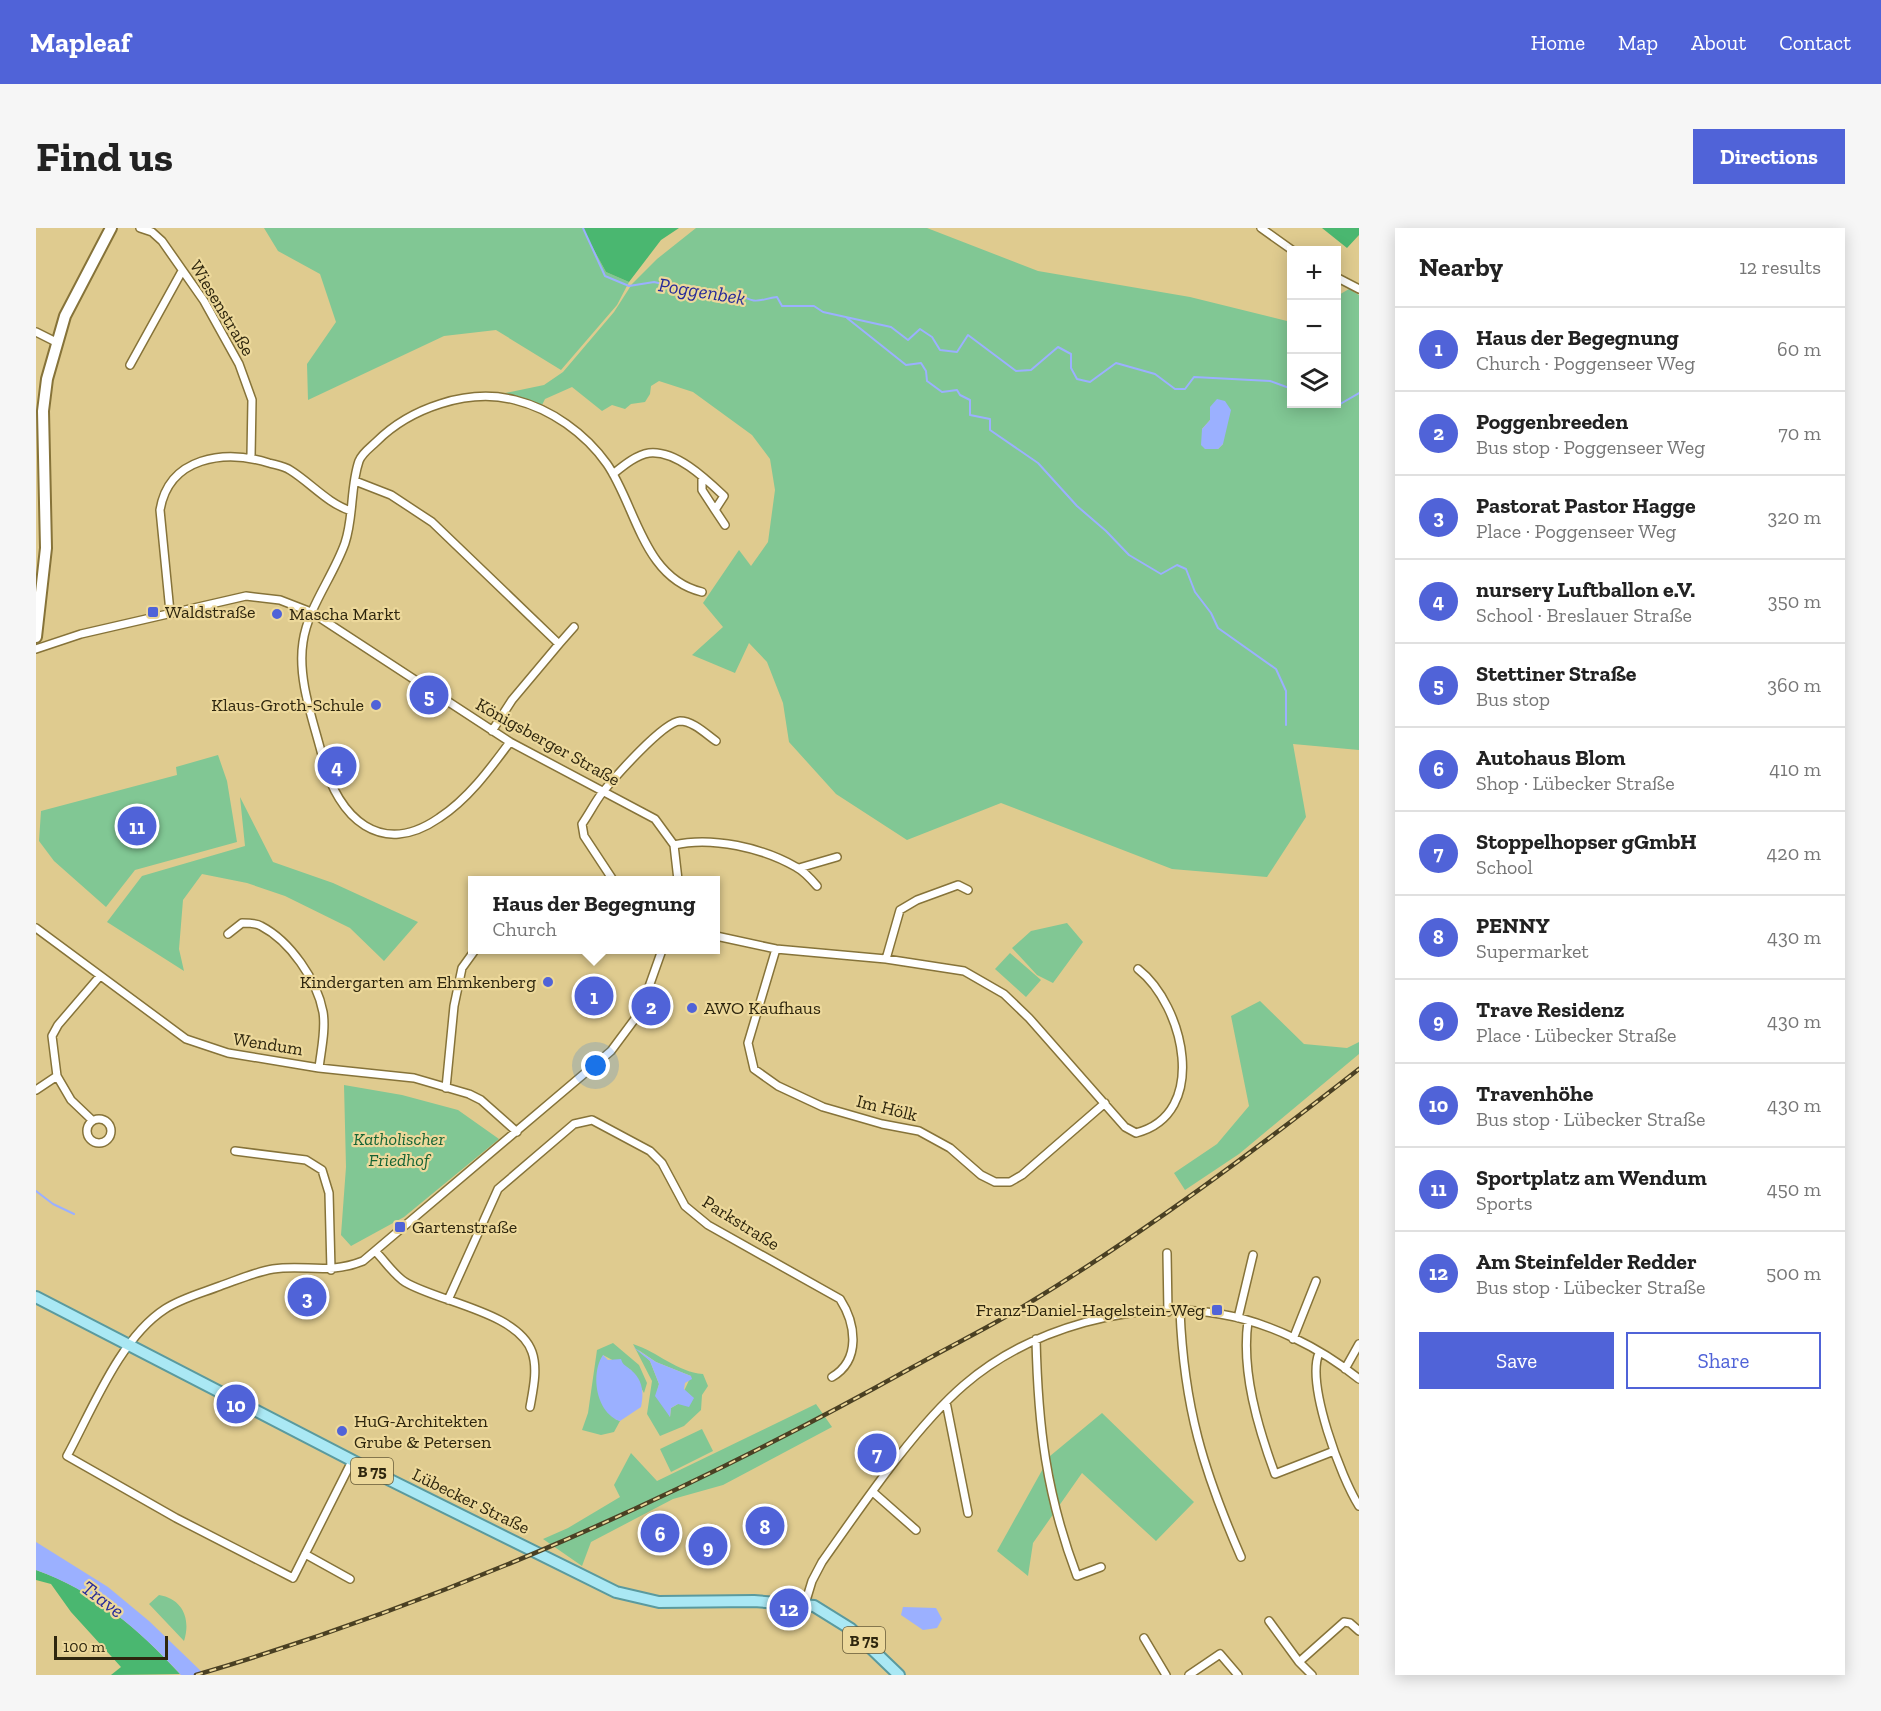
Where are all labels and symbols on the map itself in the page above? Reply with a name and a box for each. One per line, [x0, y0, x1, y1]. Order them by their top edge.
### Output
street label: Wiesenstraße [185, 256, 259, 360]
water label: Poggenbek [657, 272, 747, 310]
place label: Waldstraße [165, 601, 255, 623]
place label: Mascha Markt [289, 603, 401, 625]
marker: Waldstraße [146, 605, 160, 619]
marker: Mascha Markt [270, 607, 284, 621]
pin: 5 [410, 672, 448, 718]
street label: Königsberger Straße [472, 693, 624, 791]
place label: Klaus-Groth-Schule [211, 694, 364, 716]
marker: Klaus-Groth-Schule [369, 698, 383, 712]
pin: 4 [318, 744, 356, 788]
pin: 11 [118, 804, 156, 848]
place label: Kindergarten am Ehmkenberg [300, 971, 536, 993]
pin: 1 [574, 974, 614, 1018]
marker: Kindergarten am Ehmkenberg [541, 975, 555, 989]
pin: 2 [632, 984, 670, 1028]
place label: AWO Kaufhaus [704, 997, 821, 1019]
marker: AWO Kaufhaus [685, 1001, 699, 1015]
street label: Wendum [232, 1028, 305, 1060]
your location [581, 1051, 610, 1080]
street label: Im Hölk [854, 1090, 920, 1126]
park label: Katholischer Friedhof [353, 1128, 445, 1171]
street label: Parkstraße [698, 1191, 784, 1255]
place label: Gartenstraße [412, 1216, 517, 1238]
marker: Gartenstraße [393, 1220, 407, 1234]
pin: 3 [288, 1274, 326, 1320]
place label: Franz-Daniel-Hagelstein-Weg [976, 1299, 1205, 1321]
marker: Franz-Daniel-Hagelstein-Weg [1210, 1303, 1224, 1317]
pin: 10 [216, 1382, 256, 1426]
place label: HuG-Architekten Grube & Petersen [354, 1410, 492, 1453]
marker: HuG-Architekten Grube & Petersen [335, 1424, 349, 1438]
pin: 7 [858, 1430, 896, 1476]
road number: B 75 [351, 1458, 393, 1484]
street label: Lübecker Straße [409, 1463, 533, 1539]
pin: 8 [746, 1504, 784, 1548]
pin: 6 [640, 1510, 680, 1556]
pin: 9 [688, 1524, 728, 1568]
water label: Trave [77, 1575, 129, 1623]
pin: 12 [770, 1586, 808, 1630]
road number: B 75 [843, 1627, 885, 1653]
scale bar [54, 1633, 168, 1660]

